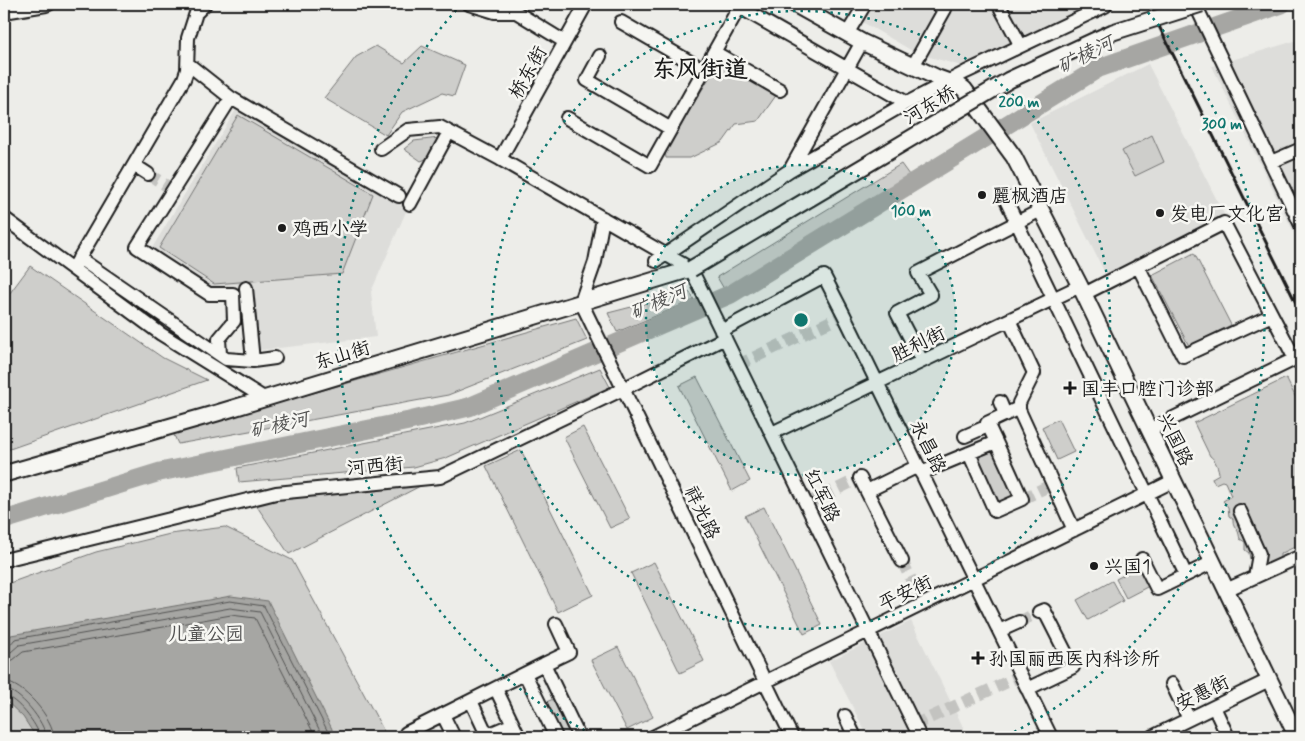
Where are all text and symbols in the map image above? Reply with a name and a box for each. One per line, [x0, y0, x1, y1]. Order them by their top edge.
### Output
water label: 矿棱河 [1053, 29, 1121, 81]
street label: 桥东街 [504, 42, 553, 104]
district label: 东风街道 [652, 55, 748, 86]
street label: 河东桥 [899, 80, 961, 131]
text: 200 m [999, 93, 1040, 113]
text: 300 m [1202, 115, 1242, 135]
place label: 麗枫酒店 [992, 184, 1068, 209]
marker: 麗枫酒店 [976, 189, 988, 201]
text: 100 m [891, 202, 931, 222]
place label: 发电厂文化宫 [1170, 202, 1284, 227]
marker: 发电厂文化宫 [1154, 207, 1166, 219]
place label: 鸡西小学 [292, 217, 368, 242]
marker: 鸡西小学 [276, 222, 288, 234]
water label: 矿棱河 [626, 277, 694, 327]
centre of rings [792, 311, 810, 329]
street label: 胜利街 [888, 321, 950, 368]
street label: 东山街 [312, 335, 373, 376]
place label: 国丰口腔门诊部 [1081, 377, 1214, 402]
marker: 国丰口腔门诊部 [1063, 381, 1077, 395]
water label: 矿棱河 [247, 405, 314, 445]
street label: 兴国路 [1151, 409, 1198, 471]
street label: 永昌路 [904, 416, 951, 478]
street label: 河西街 [346, 452, 405, 481]
street label: 红军路 [798, 465, 845, 527]
street label: 祥光路 [678, 482, 725, 544]
place label: 兴国1 [1104, 555, 1151, 580]
marker: 兴国1 [1088, 560, 1100, 572]
street label: 平安街 [875, 570, 937, 617]
park label: 儿童公园 [168, 622, 244, 647]
place label: 孙国丽西医内科诊所 [989, 647, 1160, 672]
marker: 孙国丽西医内科诊所 [971, 651, 985, 665]
street label: 安惠街 [1172, 670, 1234, 717]

